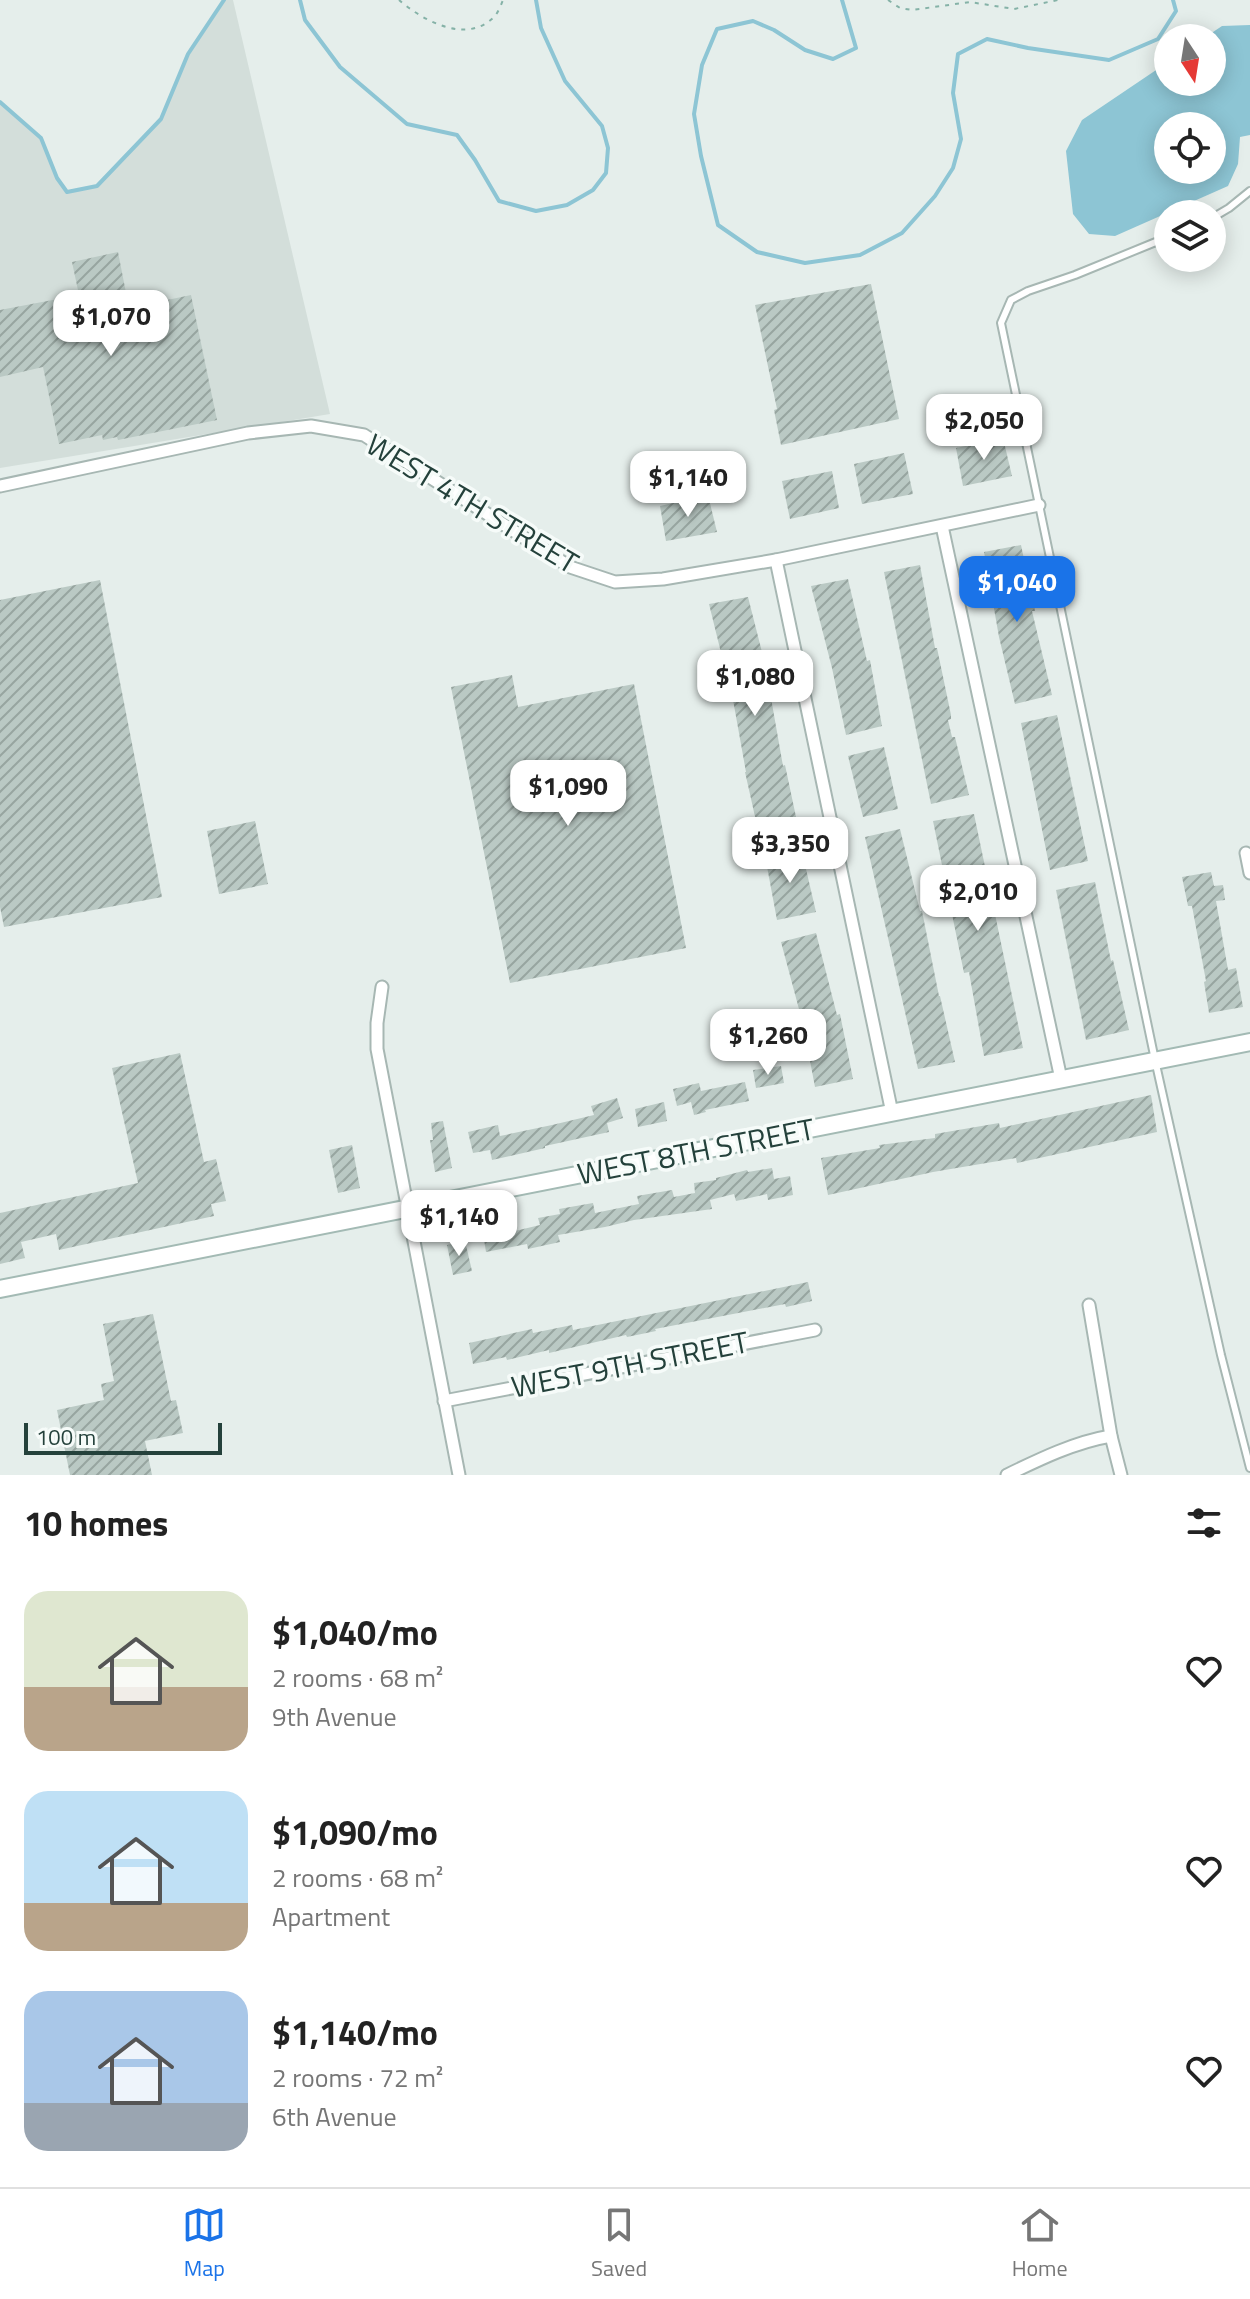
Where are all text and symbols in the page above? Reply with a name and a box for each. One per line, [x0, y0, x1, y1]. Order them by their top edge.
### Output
north arrow [1154, 24, 1226, 96]
map controls [1154, 24, 1226, 272]
button: locate [1154, 112, 1226, 184]
button: layers [1154, 200, 1226, 272]
pin: $1,070 [46, 290, 176, 358]
text: $1,070 [71, 296, 151, 335]
pin: $2,050 [919, 394, 1049, 462]
text: $2,050 [944, 400, 1024, 439]
street label: WEST 4TH STREET [358, 421, 588, 585]
pin: $1,140 [623, 451, 753, 519]
text: $1,140 [648, 457, 728, 496]
pin: $1,040 [952, 556, 1082, 624]
text: $1,040 [977, 562, 1057, 601]
pin: $1,080 [690, 650, 820, 718]
text: $1,080 [715, 656, 795, 695]
pin: $1,090 [503, 760, 633, 828]
text: $1,090 [528, 766, 608, 805]
pin: $3,350 [725, 817, 855, 885]
text: $3,350 [750, 823, 830, 862]
pin: $2,010 [913, 865, 1043, 933]
text: $2,010 [938, 871, 1018, 910]
pin: $1,260 [703, 1009, 833, 1077]
text: $1,260 [728, 1015, 808, 1054]
street label: WEST 8TH STREET [573, 1105, 819, 1197]
pin: $1,140 [394, 1190, 524, 1258]
text: $1,140 [419, 1196, 499, 1235]
street label: WEST 9TH STREET [507, 1318, 753, 1410]
scale bar [24, 1419, 222, 1455]
text: 100 m [36, 1420, 96, 1454]
text: 10 homes [24, 1497, 168, 1549]
icon: filters [1182, 1501, 1226, 1545]
text: $1,040/mo [272, 1606, 438, 1658]
icon: home [88, 1623, 184, 1719]
icon: heart [1182, 1649, 1226, 1693]
text: 2 rooms · 68 m² [272, 1658, 443, 1697]
text: 9th Avenue [272, 1697, 397, 1736]
text: $1,090/mo [272, 1806, 438, 1858]
icon: home [88, 1823, 184, 1919]
icon: heart [1182, 1849, 1226, 1893]
text: 2 rooms · 68 m² [272, 1858, 443, 1897]
text: Apartment [272, 1897, 390, 1936]
text: $1,140/mo [272, 2006, 438, 2058]
icon: home [88, 2023, 184, 2119]
icon: heart [1182, 2049, 1226, 2093]
text: 2 rooms · 72 m² [272, 2058, 443, 2097]
text: 6th Avenue [272, 2097, 397, 2136]
tab: Map [182, 2203, 226, 2285]
tab: Saved [591, 2203, 647, 2285]
tab: Home [1012, 2203, 1068, 2285]

